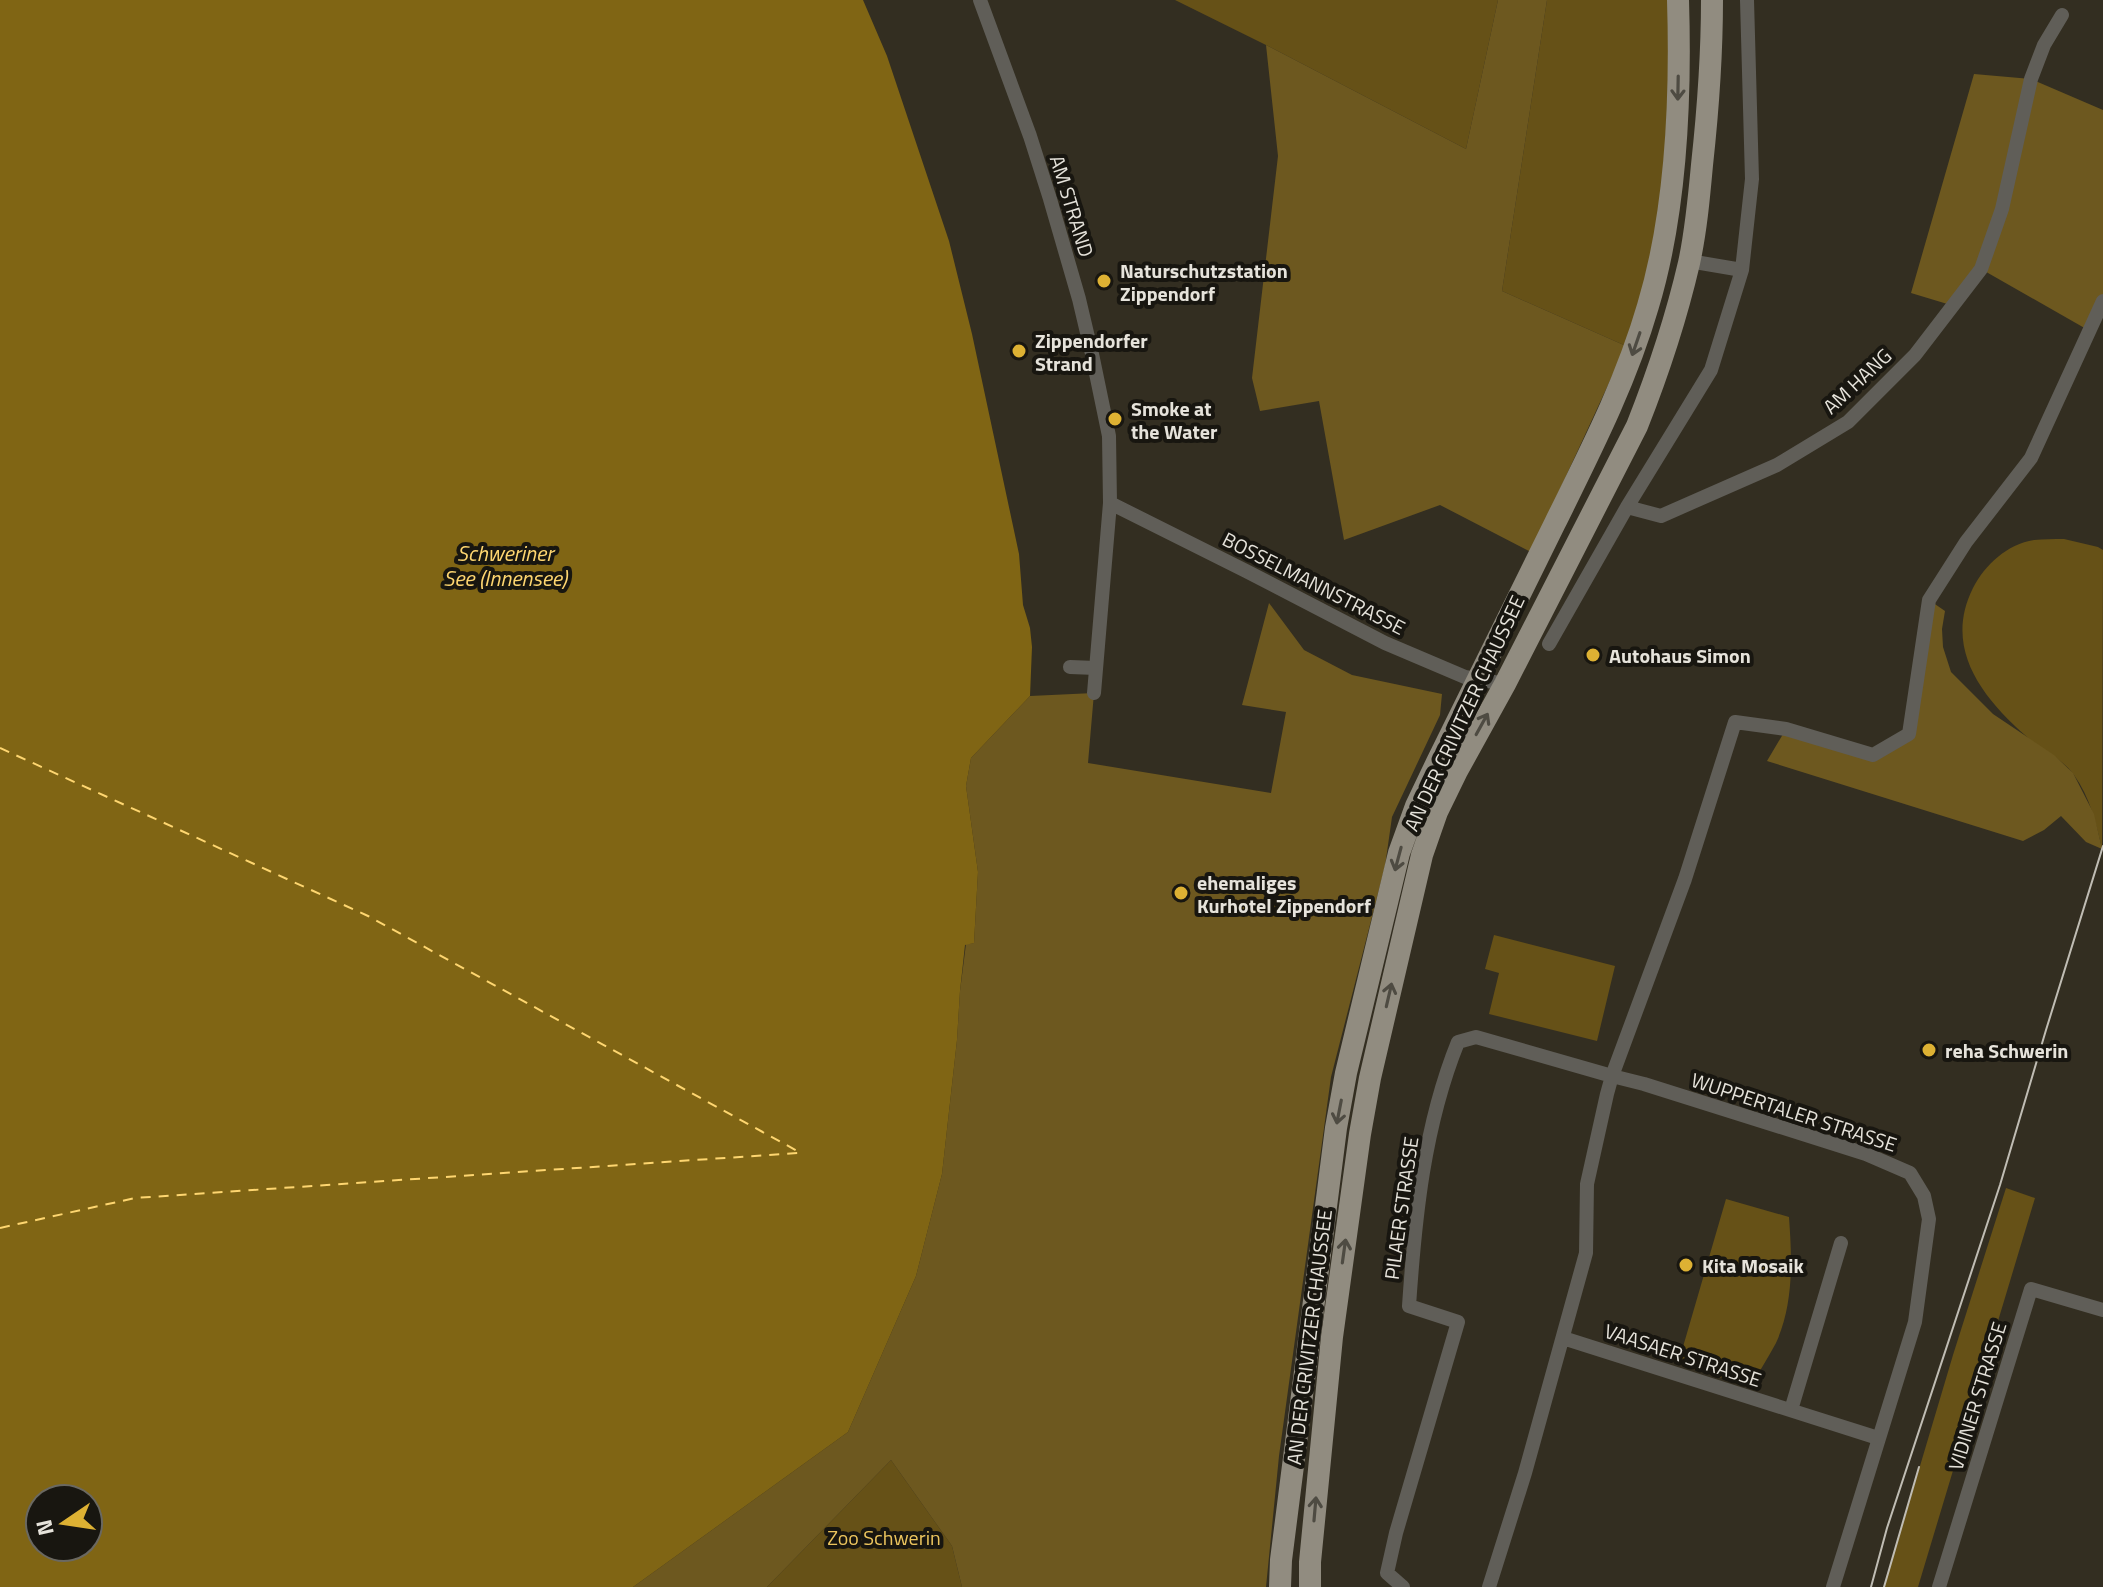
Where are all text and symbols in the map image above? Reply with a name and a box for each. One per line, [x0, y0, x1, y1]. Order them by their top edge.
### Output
one-way arrow [1670, 74, 1686, 101]
street label: AM STRAND [1042, 151, 1102, 261]
place label: Naturschutzstation Zippendorf [1120, 255, 1288, 309]
marker: Naturschutzstation Zippendorf [1095, 272, 1113, 290]
place label: Zippendorfer Strand [1035, 325, 1148, 379]
one-way arrow [1627, 331, 1642, 356]
street label: AM HANG [1816, 341, 1898, 421]
marker: Zippendorfer Strand [1010, 342, 1028, 360]
place label: Smoke at the Water [1131, 393, 1218, 447]
marker: Smoke at the Water [1106, 410, 1124, 428]
street label: BOSSELMANNSTRASSE [1217, 523, 1411, 643]
water label: Schweriner See (Innensee) [443, 536, 569, 595]
street label: AN DER CRIVITZER CHAUSSEE [1396, 590, 1532, 836]
place label: Autohaus Simon [1609, 640, 1751, 671]
marker: Autohaus Simon [1584, 646, 1602, 664]
one-way arrow [1475, 713, 1491, 737]
one-way arrow [1390, 845, 1405, 871]
place label: ehemaliges Kurhotel Zippendorf [1197, 867, 1371, 921]
marker: ehemaliges Kurhotel Zippendorf [1172, 884, 1190, 902]
one-way arrow [1383, 983, 1398, 1009]
place label: reha Schwerin [1945, 1035, 2068, 1066]
marker: reha Schwerin [1920, 1041, 1938, 1059]
street label: WUPPERTALER STRASSE [1687, 1064, 1901, 1160]
one-way arrow [1330, 1099, 1345, 1124]
street label: PILAER STRASSE [1376, 1134, 1426, 1282]
street label: AN DER CRIVITZER CHAUSSEE [1278, 1208, 1340, 1466]
one-way arrow [1336, 1238, 1351, 1265]
place label: Kita Mosaik [1702, 1250, 1804, 1281]
marker: Kita Mosaik [1677, 1256, 1695, 1274]
street label: VAASAER STRASSE [1601, 1315, 1765, 1395]
street label: VIDINER STRASSE [1940, 1318, 2014, 1474]
north arrow [24, 1483, 104, 1563]
one-way arrow [1308, 1496, 1323, 1523]
text: N [26, 1516, 63, 1539]
park label: Zoo Schwerin [827, 1522, 941, 1553]

